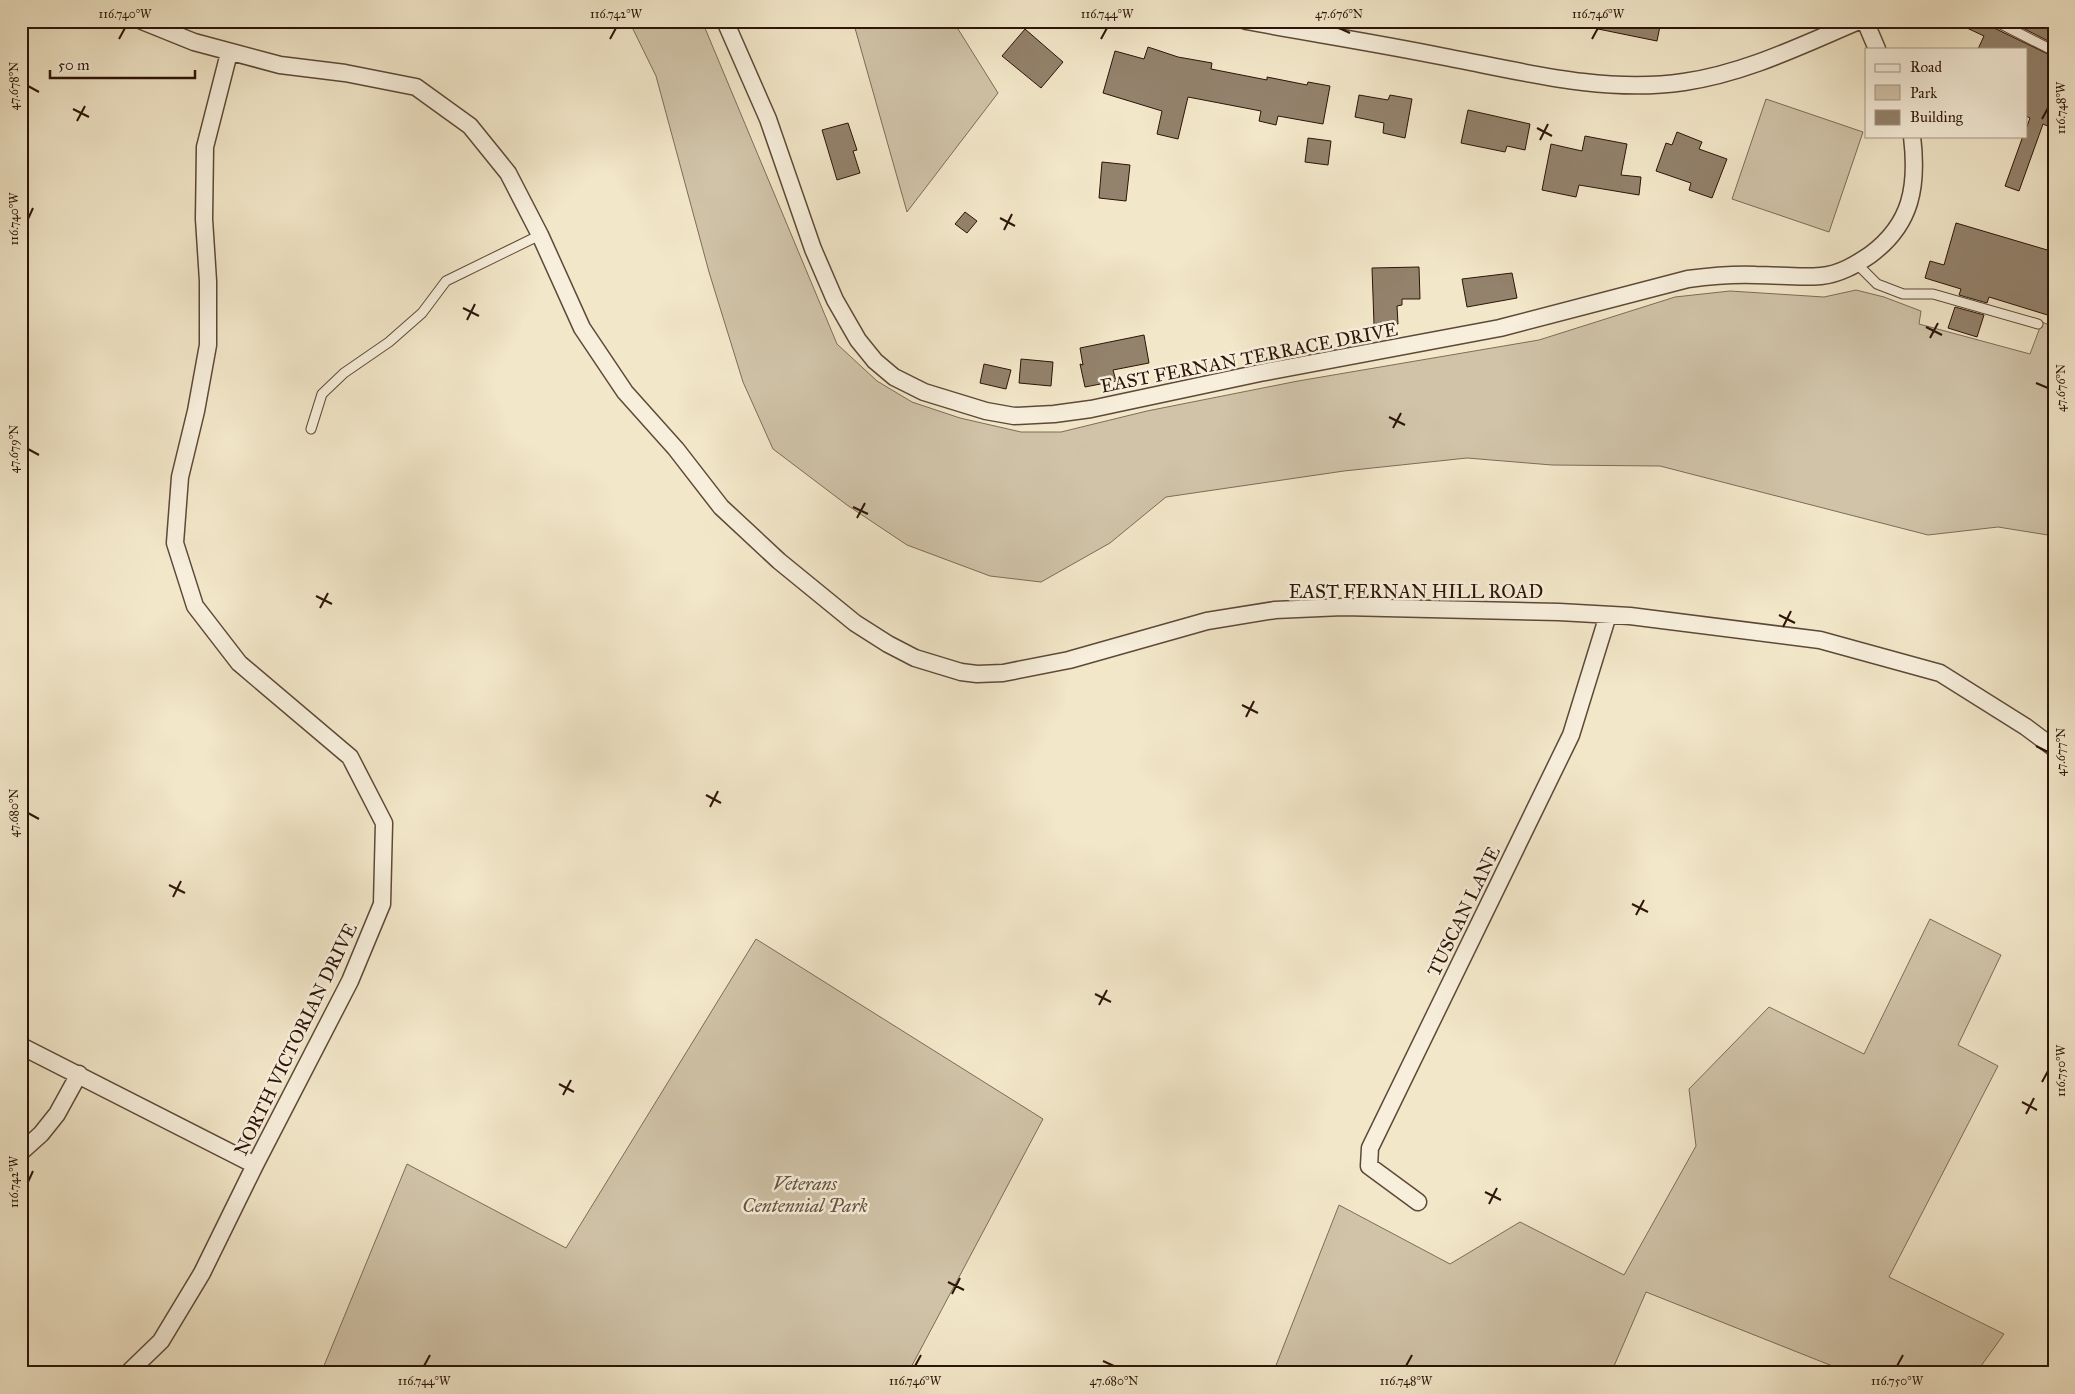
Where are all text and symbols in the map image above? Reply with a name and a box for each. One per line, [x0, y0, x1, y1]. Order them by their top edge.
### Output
text: 116.740°W [99, 7, 152, 21]
text: 116.742°W [590, 7, 643, 21]
text: 116.744°W [1081, 7, 1134, 21]
text: 47.676°N [1315, 7, 1363, 21]
text: 116.746°W [1572, 7, 1625, 21]
scale bar [50, 48, 195, 80]
legend [1865, 48, 2028, 138]
text: 50 m [58, 56, 90, 74]
text: Road [1910, 58, 1942, 76]
text: 47.678°N [7, 62, 21, 110]
text: 116.748°W [2054, 81, 2068, 134]
text: Park [1910, 84, 1937, 102]
text: Building [1910, 108, 1964, 126]
text: 116.740°W [7, 192, 21, 245]
street label: EAST FERNAN TERRACE DRIVE [1099, 317, 1400, 398]
text: 47.676°N [2054, 364, 2068, 412]
text: 47.679°N [7, 425, 21, 473]
street label: EAST FERNAN HILL ROAD [1289, 580, 1543, 603]
text: 47.677°N [2054, 728, 2068, 776]
text: 47.680°N [7, 789, 21, 837]
street label: TUSCAN LANE [1422, 842, 1505, 980]
street label: NORTH VICTORIAN DRIVE [229, 919, 362, 1159]
text: 116.750°W [2054, 1044, 2068, 1097]
text: 116.742°W [7, 1155, 21, 1208]
park label: Veterans Centennial Park [742, 1172, 868, 1217]
text: 116.744°W [398, 1374, 451, 1388]
text: 116.746°W [889, 1374, 942, 1388]
text: 47.680°N [1090, 1374, 1138, 1388]
text: 116.748°W [1380, 1374, 1433, 1388]
text: 116.750°W [1871, 1374, 1924, 1388]

